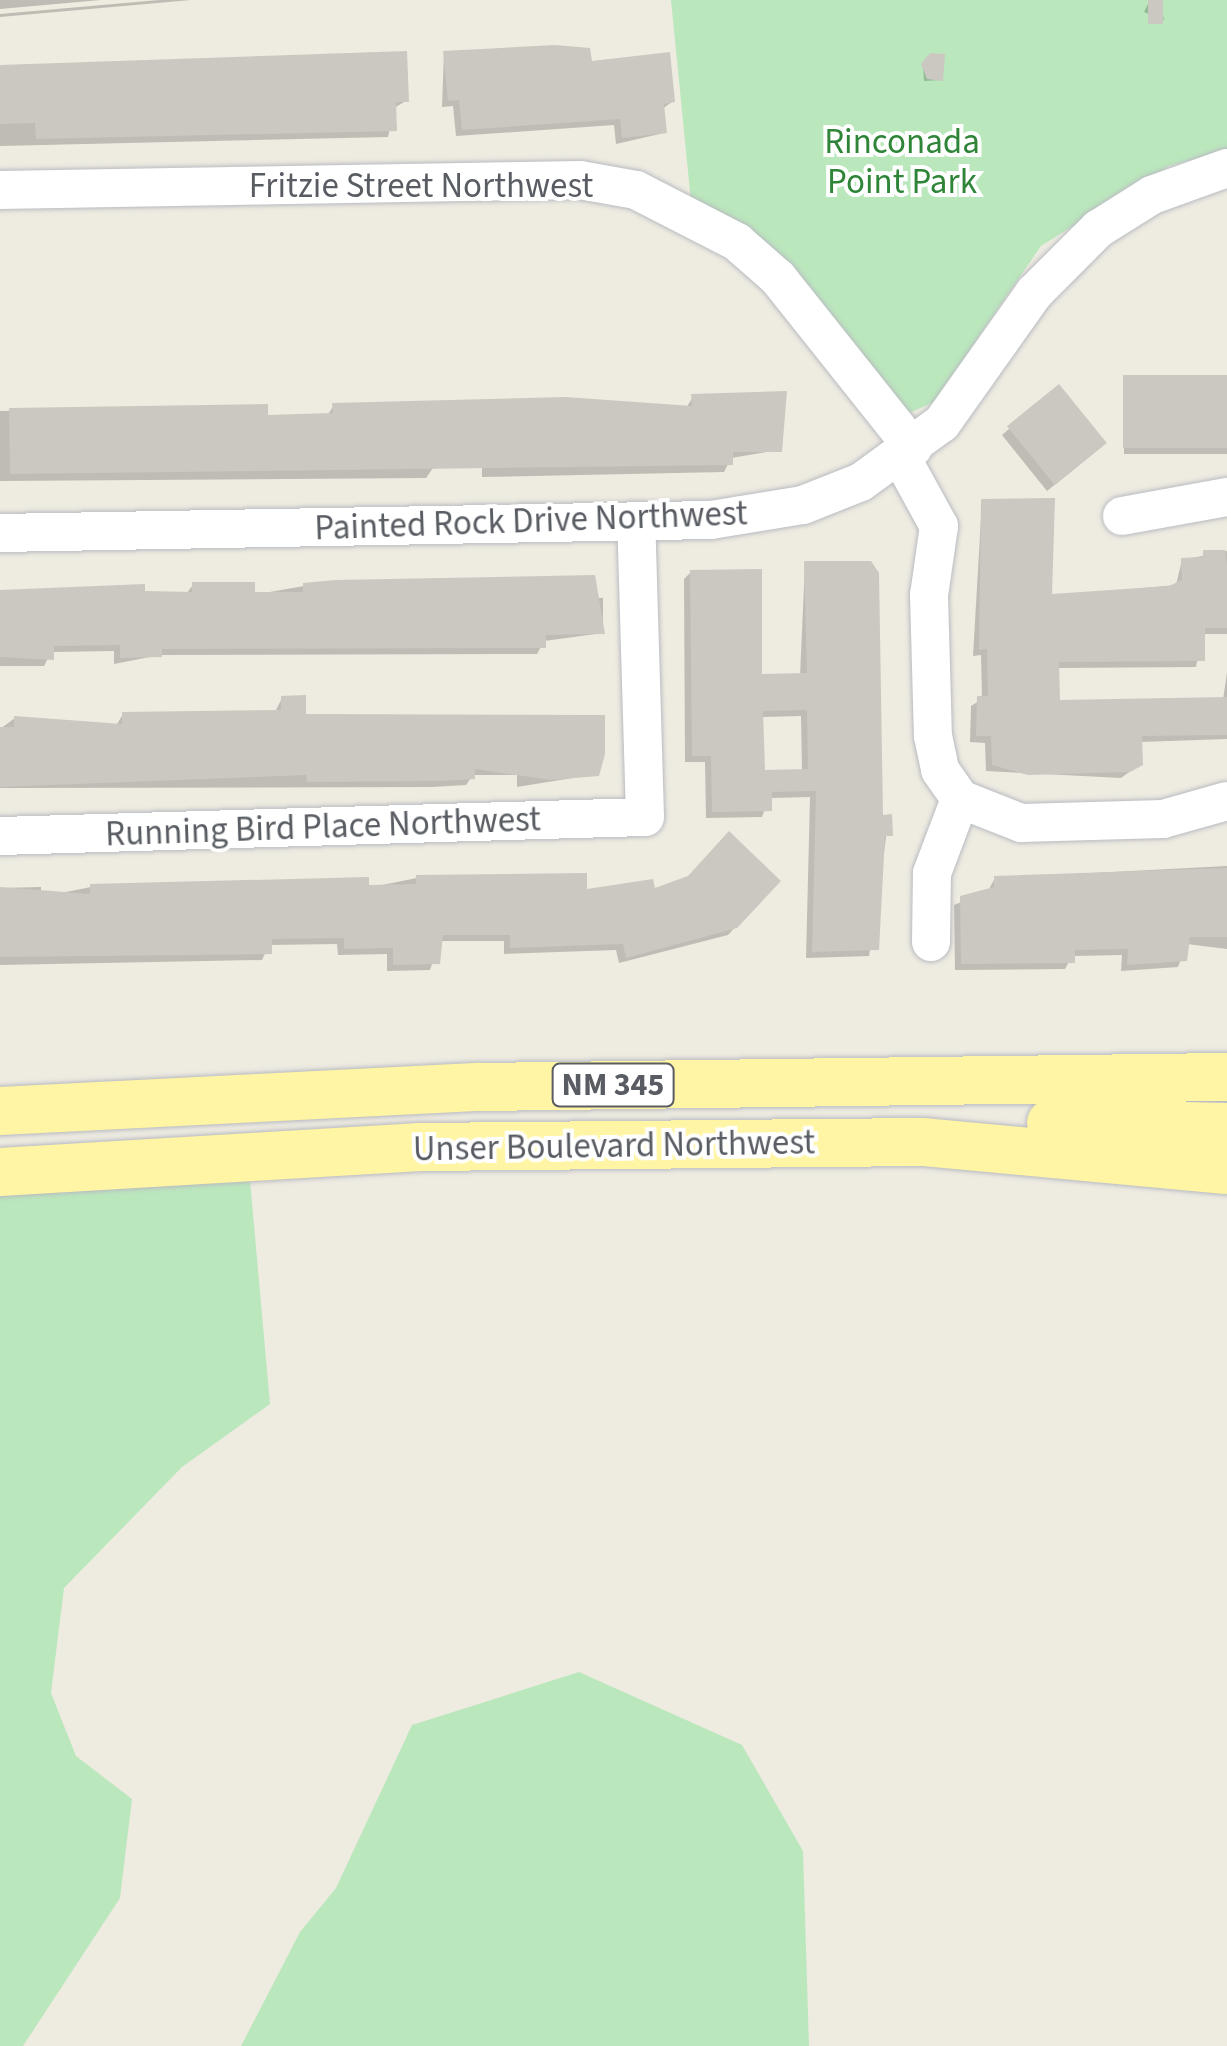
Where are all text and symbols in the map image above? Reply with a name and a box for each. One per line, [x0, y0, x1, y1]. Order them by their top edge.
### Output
park label: Rinconada Point Park [824, 121, 980, 203]
street label: Fritzie Street Northwest [249, 165, 593, 207]
street label: Painted Rock Drive Northwest [314, 492, 748, 550]
street label: Running Bird Place Northwest [104, 798, 542, 856]
road number: NM 345 [550, 1058, 676, 1112]
street label: Unser Boulevard Northwest [413, 1121, 815, 1171]

